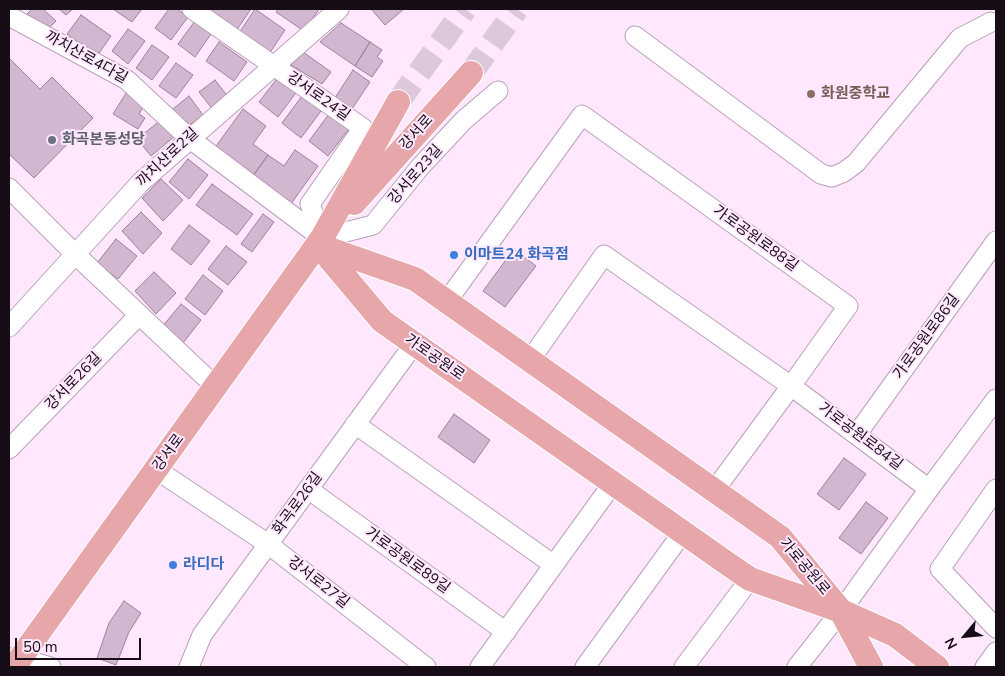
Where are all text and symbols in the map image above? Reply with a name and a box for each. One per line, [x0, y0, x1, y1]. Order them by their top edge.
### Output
street label: 까치산로4다길 [41, 28, 131, 88]
street label: 강서로24길 [283, 69, 353, 125]
place label: 화원중학교 [821, 85, 890, 103]
marker: 화원중학교 [805, 88, 817, 100]
street label: 강서로 [396, 112, 438, 154]
street label: 까치산로2길 [133, 125, 203, 191]
place label: 화곡본동성당 [62, 131, 145, 149]
marker: 화곡본동성당 [46, 134, 58, 146]
street label: 강서로23길 [385, 141, 447, 209]
street label: 가로공원로88길 [709, 202, 801, 276]
place label: 이마트24 화곡점 [464, 246, 569, 264]
marker: 이마트24 화곡점 [448, 249, 460, 261]
street label: 가로공원로86길 [890, 291, 964, 383]
street label: 가로공원로 [401, 331, 467, 385]
street label: 강서로26길 [42, 349, 106, 415]
street label: 가로공원로84길 [814, 399, 906, 475]
street label: 강서로 [150, 431, 188, 475]
street label: 화곡로26길 [269, 469, 327, 539]
street label: 가로공원로89길 [361, 524, 453, 598]
street label: 가로공원로 [775, 535, 833, 599]
street label: 강서로27길 [284, 553, 352, 613]
place label: 라디다 [183, 556, 224, 574]
marker: 라디다 [167, 559, 179, 571]
north arrow [940, 611, 990, 661]
scale bar [18, 628, 144, 660]
text: N [940, 634, 962, 652]
text: 50 m [23, 637, 58, 657]

